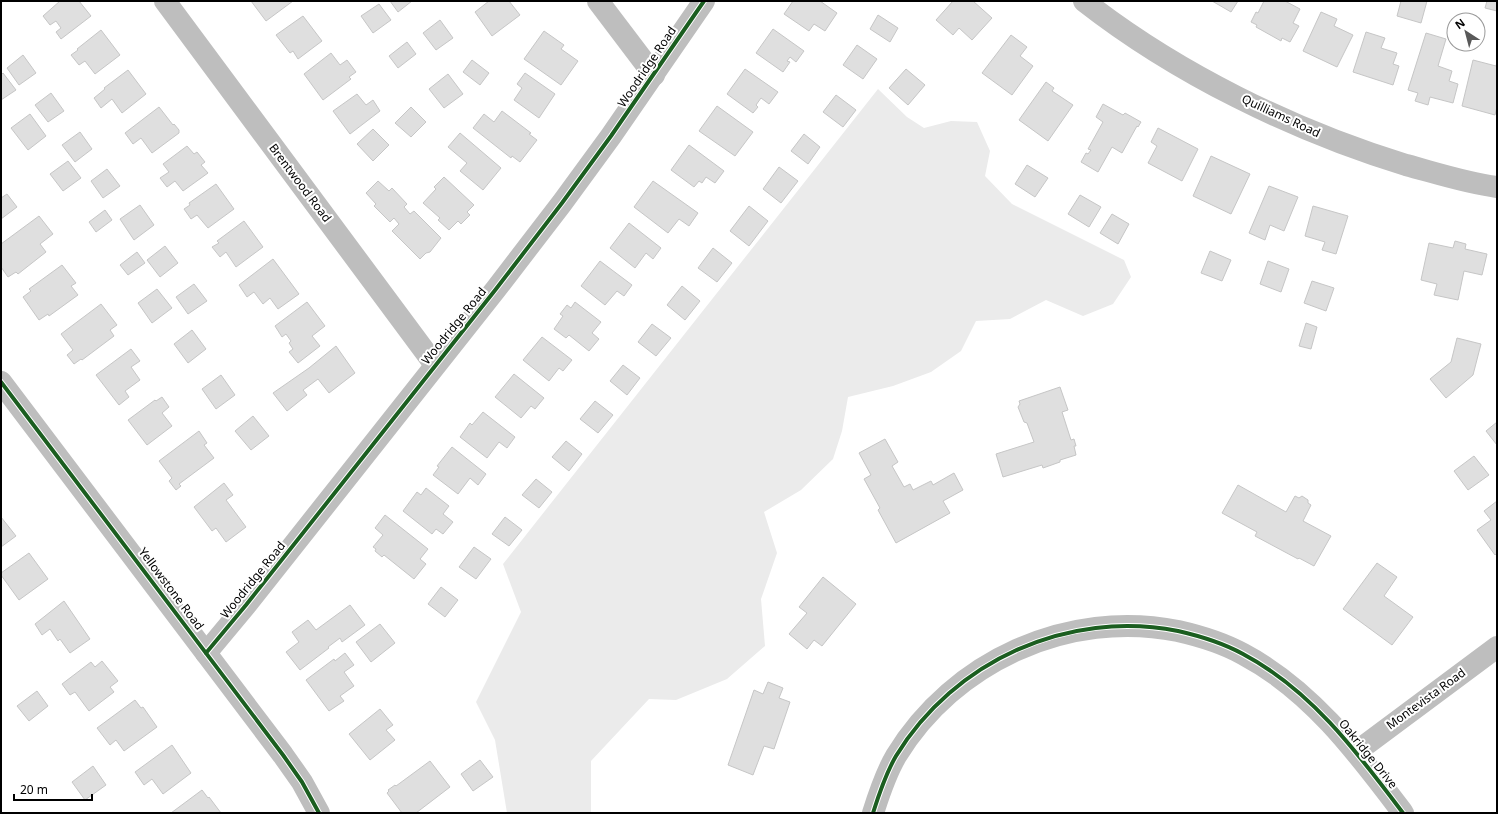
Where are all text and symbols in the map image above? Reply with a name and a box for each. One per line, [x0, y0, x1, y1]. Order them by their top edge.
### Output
north arrow [1446, 12, 1486, 52]
text: N [1452, 15, 1468, 32]
street label: Woodridge Road [613, 23, 680, 111]
street label: Quilliams Road [1239, 90, 1323, 141]
street label: Brentwood Road [265, 140, 336, 225]
street label: Woodridge Road [417, 284, 490, 368]
street label: Woodridge Road [216, 538, 289, 622]
street label: Yellowstone Road [135, 544, 208, 633]
street label: Montevista Road [1383, 664, 1469, 733]
street label: Oakridge Drive [1335, 715, 1402, 792]
scale bar [14, 776, 92, 802]
text: 20 m [20, 781, 48, 798]

